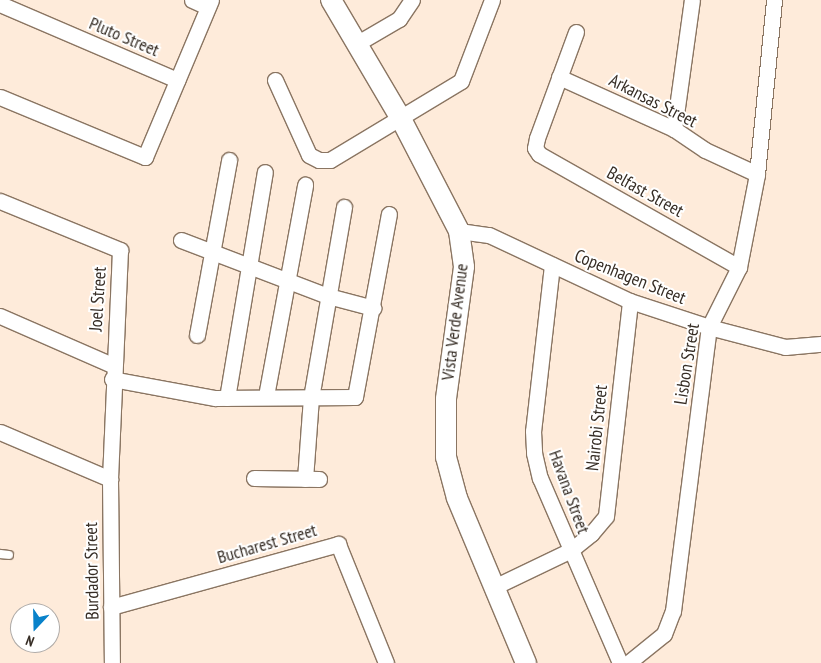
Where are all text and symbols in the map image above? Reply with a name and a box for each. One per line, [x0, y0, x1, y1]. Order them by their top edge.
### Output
street label: Pluto Street [86, 13, 162, 61]
street label: Arkansas Street [605, 70, 701, 132]
street label: Belfast Street [603, 162, 687, 222]
street label: Copenhagen Street [571, 245, 689, 309]
street label: Vista Verde Avenue [437, 262, 473, 382]
street label: Joel Street [85, 266, 111, 332]
street label: Lisbon Street [670, 322, 704, 406]
street label: Nairobi Street [582, 384, 612, 472]
street label: Havana Street [544, 447, 594, 537]
street label: Bucharest Street [215, 520, 319, 568]
street label: Burdador Street [80, 522, 104, 620]
north arrow [10, 603, 60, 653]
text: N [23, 631, 37, 651]

